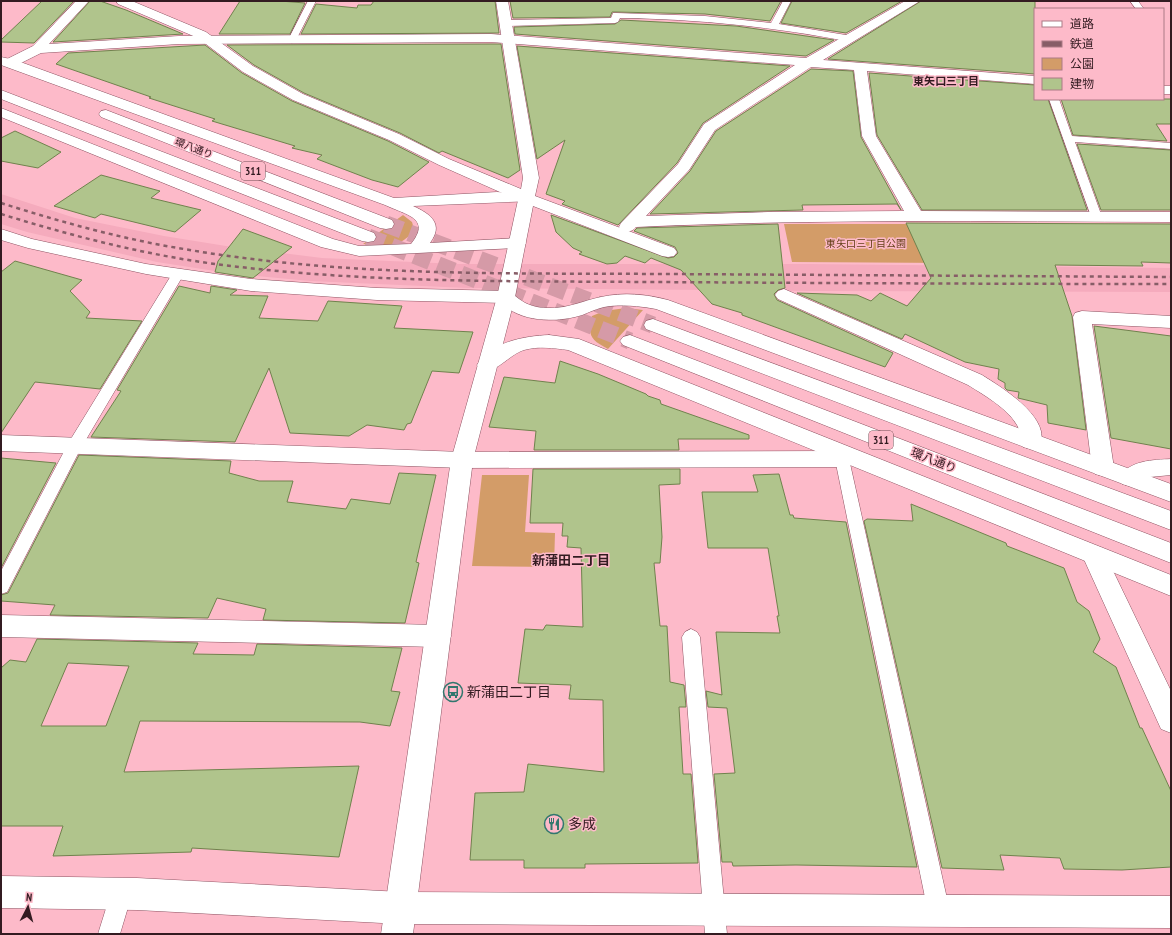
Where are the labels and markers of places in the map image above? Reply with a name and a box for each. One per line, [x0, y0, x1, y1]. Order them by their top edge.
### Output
bus stop icon: 新蒲田二丁目 [442, 681, 464, 703]
place label: 新蒲田二丁目 [467, 683, 551, 701]
restaurant icon: 多成 [543, 813, 565, 835]
place label: 多成 [568, 815, 596, 833]

